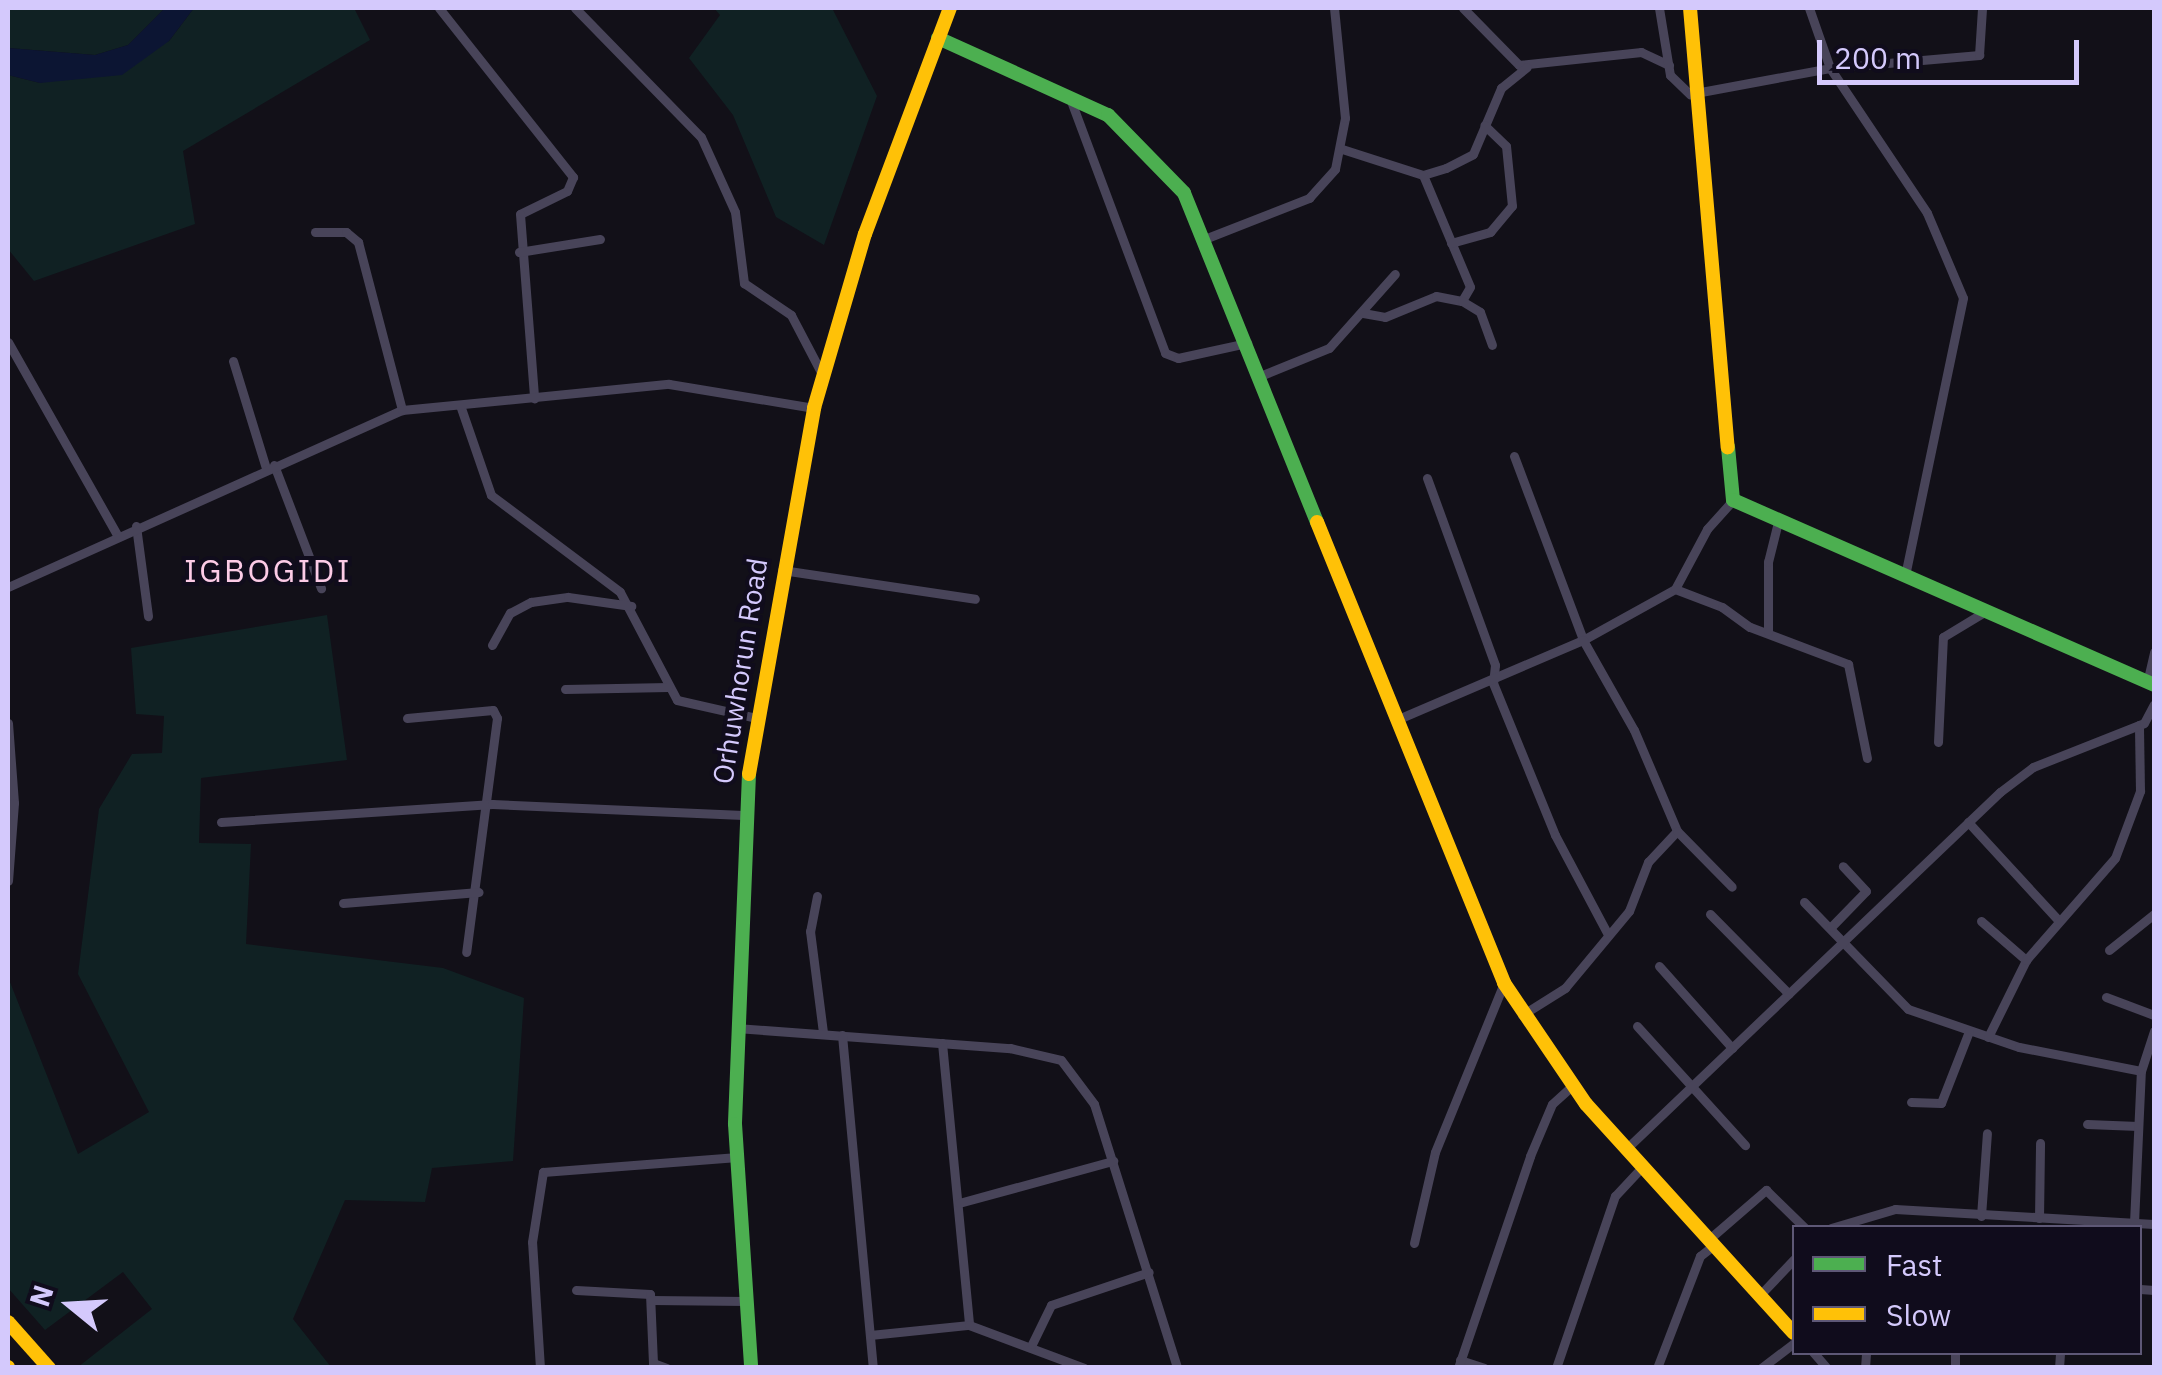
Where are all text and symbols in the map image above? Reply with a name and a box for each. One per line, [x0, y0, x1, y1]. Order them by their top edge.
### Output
scale bar [1822, 20, 2084, 82]
text: 200 m [1834, 38, 1921, 77]
district label: IGBOGIDI [184, 551, 352, 589]
street label: Orhuwhorun Road [706, 556, 774, 786]
legend [1792, 1225, 2142, 1355]
text: Fast [1886, 1245, 1943, 1284]
north arrow [20, 1255, 120, 1355]
text: N [20, 1280, 62, 1311]
text: Slow [1886, 1295, 1951, 1334]

